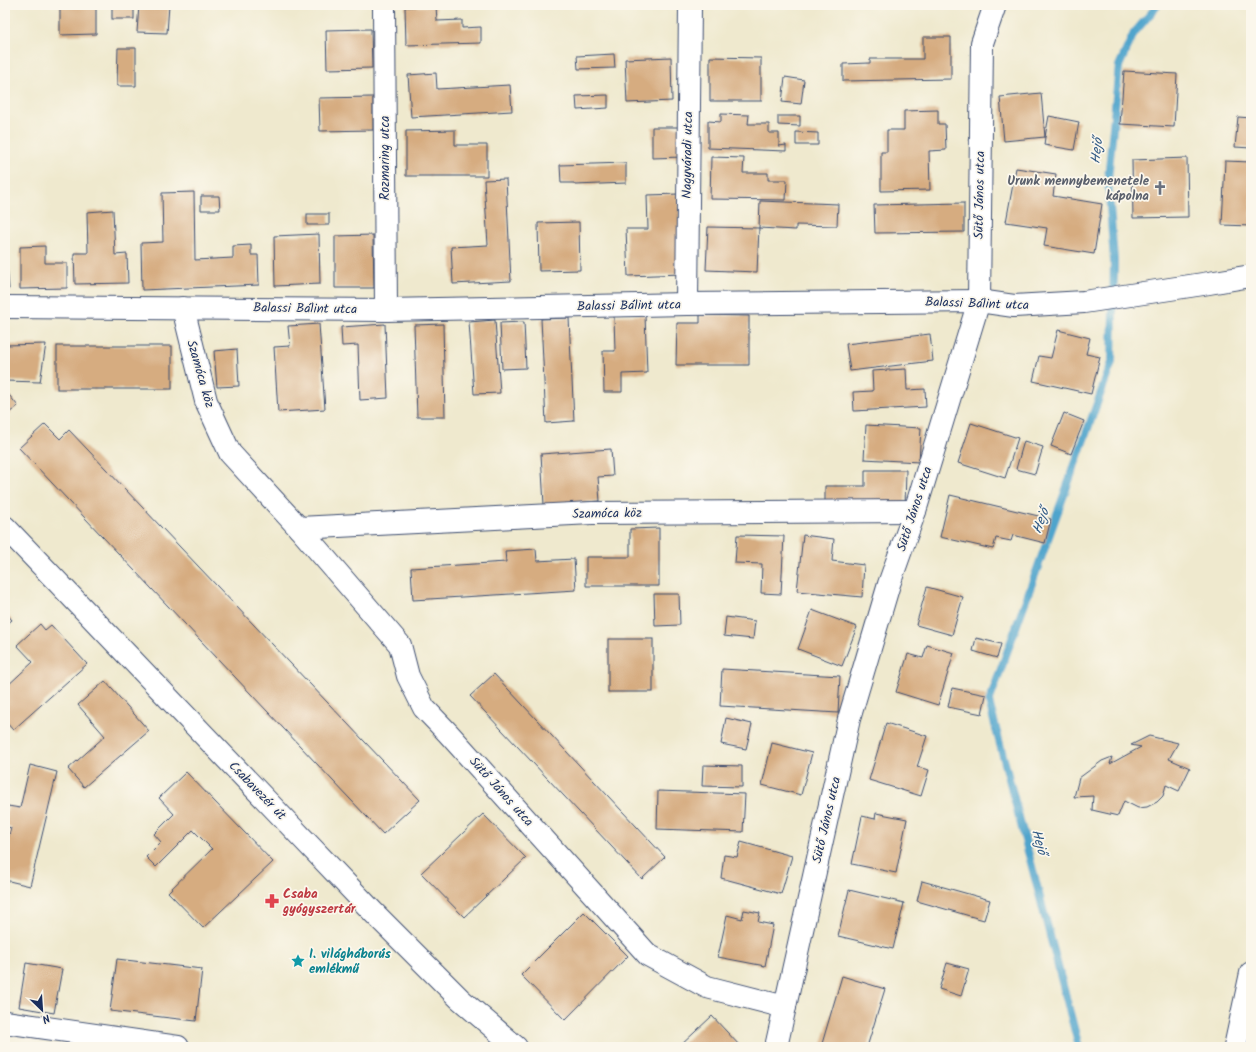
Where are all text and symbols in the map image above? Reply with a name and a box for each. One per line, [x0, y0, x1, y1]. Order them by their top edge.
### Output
street label: Nagyváradi utca [677, 111, 699, 199]
street label: Rozmaring utca [375, 116, 396, 200]
water label: Hejő [1085, 133, 1110, 165]
street label: Sütő János utca [969, 151, 991, 239]
place label: Urunk mennybemenetele kápolna [1007, 171, 1150, 207]
church icon: Urunk mennybemenetele kápolna [1152, 180, 1168, 196]
street label: Balassi Bálint utca [925, 292, 1029, 316]
street label: Balassi Bálint utca [577, 295, 681, 317]
street label: Balassi Bálint utca [253, 298, 357, 320]
street label: Szamóca köz [180, 338, 220, 411]
street label: Sütő János utca [891, 464, 939, 554]
water label: Hejő [1026, 502, 1057, 537]
street label: Szamóca köz [572, 503, 642, 525]
street label: Sütő János utca [464, 752, 538, 832]
street label: Csabavezér út [223, 756, 292, 826]
street label: Sütő János utca [807, 775, 847, 865]
water label: Hejő [1025, 827, 1054, 861]
place label: Csaba gyógyszertár [282, 884, 357, 920]
pharmacy icon: Csaba gyógyszertár [264, 893, 280, 909]
place label: I. világháborús emlékmű [309, 944, 391, 980]
place icon: I. világháborús emlékmű [290, 953, 306, 969]
north arrow [22, 990, 62, 1030]
text: N [39, 1009, 53, 1028]

